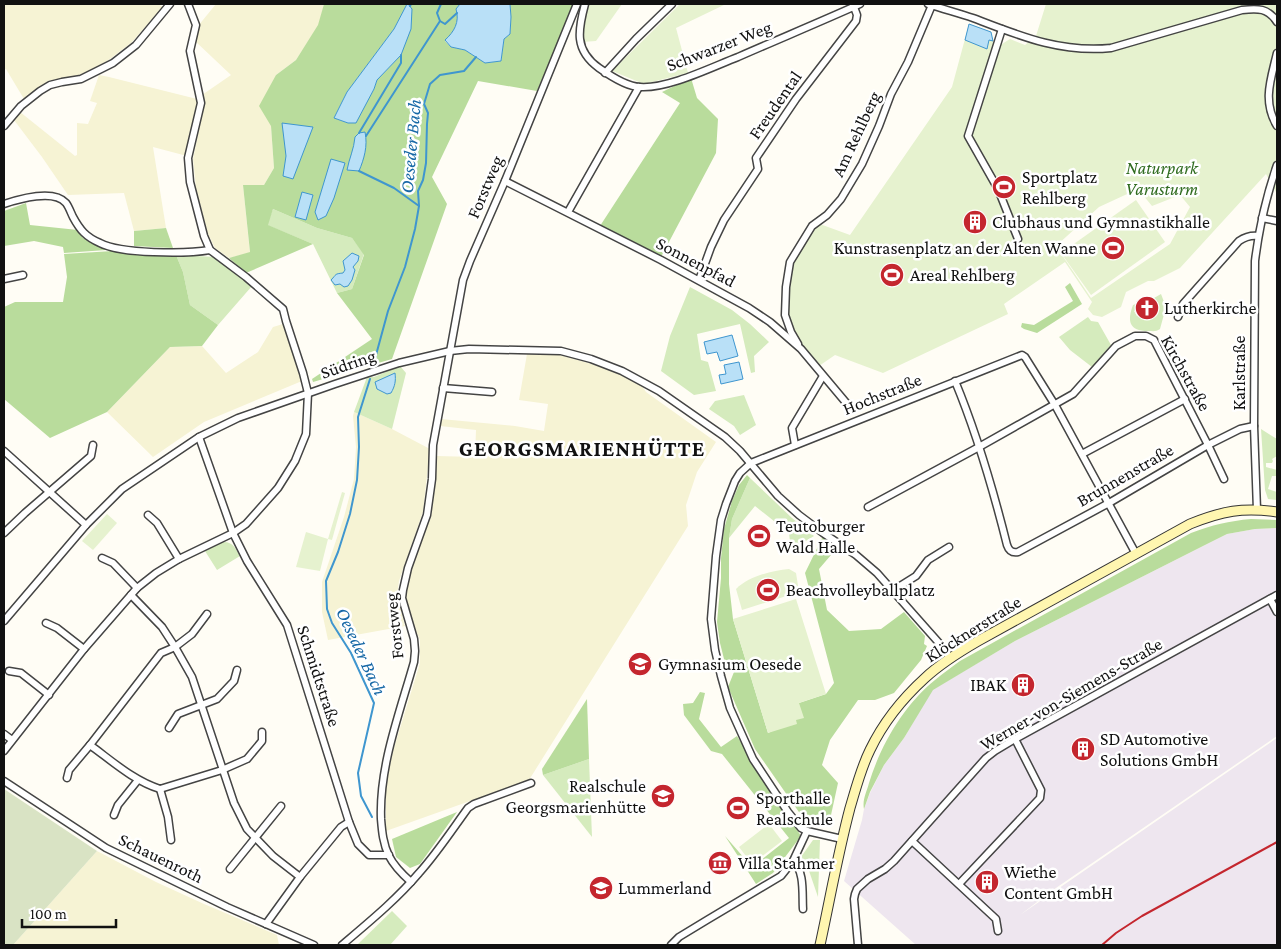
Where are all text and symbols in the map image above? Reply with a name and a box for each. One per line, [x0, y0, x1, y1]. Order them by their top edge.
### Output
street label: Schwarzer Weg [664, 17, 775, 75]
street label: Freudental [744, 67, 806, 143]
street label: Am Rehlberg [827, 88, 885, 180]
water label: Oeseder Bach [396, 98, 425, 194]
street label: Forstweg [463, 152, 507, 221]
park label: Naturpark Varusturm [1126, 158, 1199, 199]
place label: Sportplatz Rehlberg [1022, 167, 1098, 208]
sports icon: Sportplatz Rehlberg [991, 174, 1017, 200]
building icon: Clubhaus und Gymnastikhalle [962, 209, 988, 235]
place label: Clubhaus und Gymnastikhalle [992, 212, 1210, 232]
street label: Sonnenpfad [653, 233, 739, 291]
sports icon: Kunstrasenplatz an der Alten Wanne [1100, 235, 1126, 261]
place label: Kunstrasenplatz an der Alten Wanne [834, 238, 1096, 258]
sports icon: Areal Rehlberg [879, 262, 905, 288]
place label: Areal Rehlberg [910, 265, 1015, 285]
church icon: Lutherkirche [1134, 295, 1160, 321]
place label: Lutherkirche [1164, 298, 1257, 318]
street label: Kirchstraße [1157, 332, 1215, 414]
street label: Karlstraße [1229, 336, 1249, 410]
street label: Südring [318, 345, 378, 383]
street label: Hochstraße [840, 369, 924, 419]
district label: GEORGSMARIENHÜTTE [459, 436, 705, 461]
street label: Brunnenstraße [1073, 439, 1177, 511]
place label: Teutoburger Wald Halle [776, 516, 866, 557]
sports icon: Teutoburger Wald Halle [746, 523, 772, 549]
sports icon: Beachvolleyballplatz [755, 577, 781, 603]
place label: Beachvolleyballplatz [786, 580, 935, 600]
street label: Forstweg [381, 592, 407, 660]
street label: Klöcknerstraße [921, 592, 1025, 666]
water label: Oeseder Bach [332, 604, 391, 698]
street label: Schmidtstraße [293, 623, 345, 729]
street label: Werner-von-Siemens-Straße [976, 633, 1166, 754]
school or university icon: Gymnasium Oesede [627, 651, 653, 677]
place label: Gymnasium Oesede [658, 654, 802, 674]
building icon: IBAK [1010, 672, 1036, 698]
place label: IBAK [970, 675, 1007, 695]
place label: SD Automotive Solutions GmbH [1100, 729, 1218, 770]
building icon: SD Automotive Solutions GmbH [1070, 736, 1096, 762]
place label: Realschule Georgsmarienhütte [506, 776, 646, 817]
school or university icon: Realschule Georgsmarienhütte [650, 783, 676, 809]
place label: Sporthalle Realschule [756, 788, 833, 829]
sports icon: Sporthalle Realschule [725, 795, 751, 821]
street label: Schauenroth [115, 829, 207, 887]
museum icon: Villa Stahmer [707, 850, 733, 876]
place label: Villa Stahmer [738, 853, 836, 873]
place label: Wiethe Content GmbH [1004, 862, 1113, 903]
building icon: Wiethe Content GmbH [974, 869, 1000, 895]
school or university icon: Lummerland [588, 875, 614, 901]
place label: Lummerland [618, 878, 712, 898]
scale bar [22, 896, 116, 928]
text: 100 m [30, 906, 67, 922]

